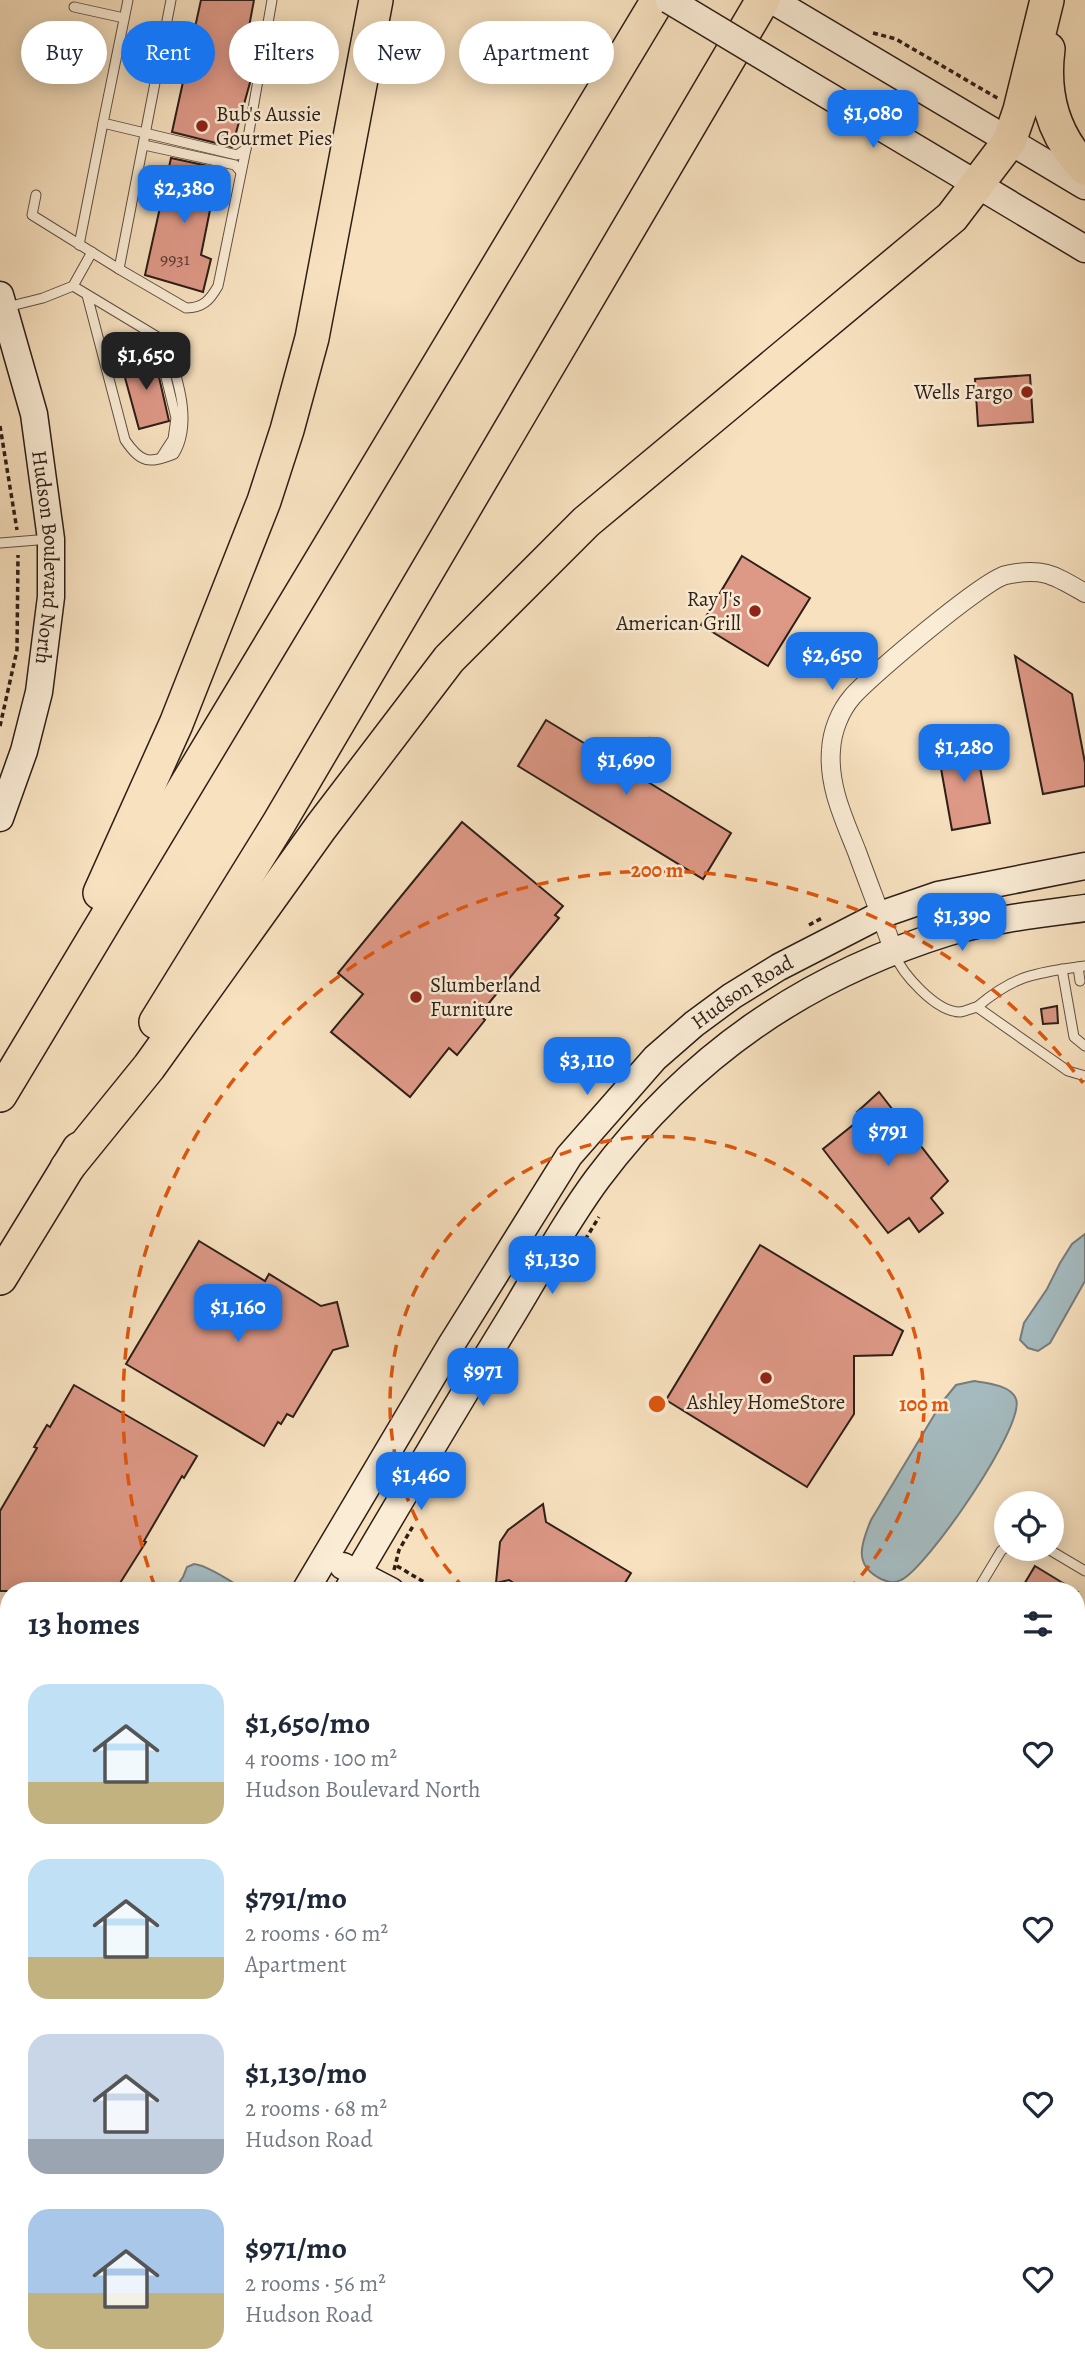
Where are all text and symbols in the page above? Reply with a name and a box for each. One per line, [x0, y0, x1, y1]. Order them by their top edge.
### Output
chip: Buy [21, 21, 107, 84]
chip: Rent [121, 21, 215, 84]
chip: Filters [229, 21, 339, 84]
chip: New [353, 21, 445, 84]
chip: Apartment [459, 21, 614, 84]
pin: $1,080 [816, 90, 930, 150]
text: $1,080 [843, 97, 903, 128]
place label: Bub's Aussie Gourmet Pies [216, 100, 333, 152]
marker: Bub's Aussie Gourmet Pies [194, 118, 210, 134]
pin: $2,380 [127, 166, 241, 225]
text: $2,380 [154, 172, 214, 203]
house number: 9931 [160, 247, 190, 271]
pin: $1,650 [89, 332, 203, 392]
text: $1,650 [117, 339, 175, 370]
place label: Wells Fargo [913, 378, 1013, 406]
marker: Wells Fargo [1019, 384, 1035, 400]
street label: Hudson Boulevard North [25, 448, 65, 666]
place label: Ray J's American Grill [615, 585, 741, 637]
marker: Ray J's American Grill [747, 603, 763, 619]
pin: $2,650 [775, 632, 889, 692]
text: $2,650 [802, 639, 862, 670]
pin: $1,280 [907, 724, 1021, 784]
text: $1,280 [935, 731, 993, 762]
pin: $1,690 [569, 738, 683, 797]
text: $1,690 [597, 744, 655, 775]
text: 200 m [631, 856, 684, 884]
pin: $1,390 [905, 894, 1019, 953]
text: $1,390 [933, 900, 991, 931]
street label: Hudson Road [685, 948, 798, 1036]
place label: Slumberland Furniture [430, 971, 541, 1023]
marker: Slumberland Furniture [408, 989, 424, 1005]
pin: $3,110 [530, 1038, 644, 1097]
text: $3,110 [560, 1044, 614, 1075]
pin: $791 [847, 1108, 929, 1168]
text: $791 [868, 1115, 908, 1146]
pin: $1,130 [495, 1236, 609, 1296]
text: $1,130 [525, 1243, 579, 1274]
pin: $1,160 [181, 1284, 295, 1344]
text: $1,160 [210, 1291, 266, 1322]
pin: $971 [442, 1348, 524, 1408]
text: $971 [463, 1355, 503, 1386]
marker: Ashley HomeStore [758, 1370, 774, 1386]
place label: Ashley HomeStore [686, 1388, 845, 1416]
text: 100 m [899, 1390, 949, 1418]
centre of rings [645, 1392, 669, 1416]
pin: $1,460 [364, 1452, 478, 1512]
text: $1,460 [392, 1459, 450, 1490]
map controls [994, 1491, 1064, 1561]
button: locate [994, 1491, 1064, 1561]
text: 13 homes [28, 1604, 140, 1644]
icon: filters [1019, 1605, 1057, 1643]
text: $1,650/mo [245, 1703, 370, 1743]
icon: home [84, 1712, 168, 1796]
icon: heart [1019, 1735, 1057, 1773]
text: 4 rooms · 100 m² [245, 1743, 397, 1774]
text: Hudson Boulevard North [245, 1774, 481, 1805]
text: $791/mo [245, 1878, 347, 1918]
icon: home [84, 1887, 168, 1971]
icon: heart [1019, 1910, 1057, 1948]
text: 2 rooms · 60 m² [245, 1918, 388, 1949]
text: Apartment [245, 1949, 347, 1980]
text: $1,130/mo [245, 2053, 367, 2093]
icon: home [84, 2062, 168, 2146]
icon: heart [1019, 2085, 1057, 2123]
text: 2 rooms · 68 m² [245, 2093, 387, 2124]
text: Hudson Road [245, 2124, 373, 2155]
text: $971/mo [245, 2228, 347, 2268]
icon: home [84, 2237, 168, 2321]
icon: heart [1019, 2260, 1057, 2298]
text: 2 rooms · 56 m² [245, 2268, 386, 2299]
text: Hudson Road [245, 2299, 373, 2330]

